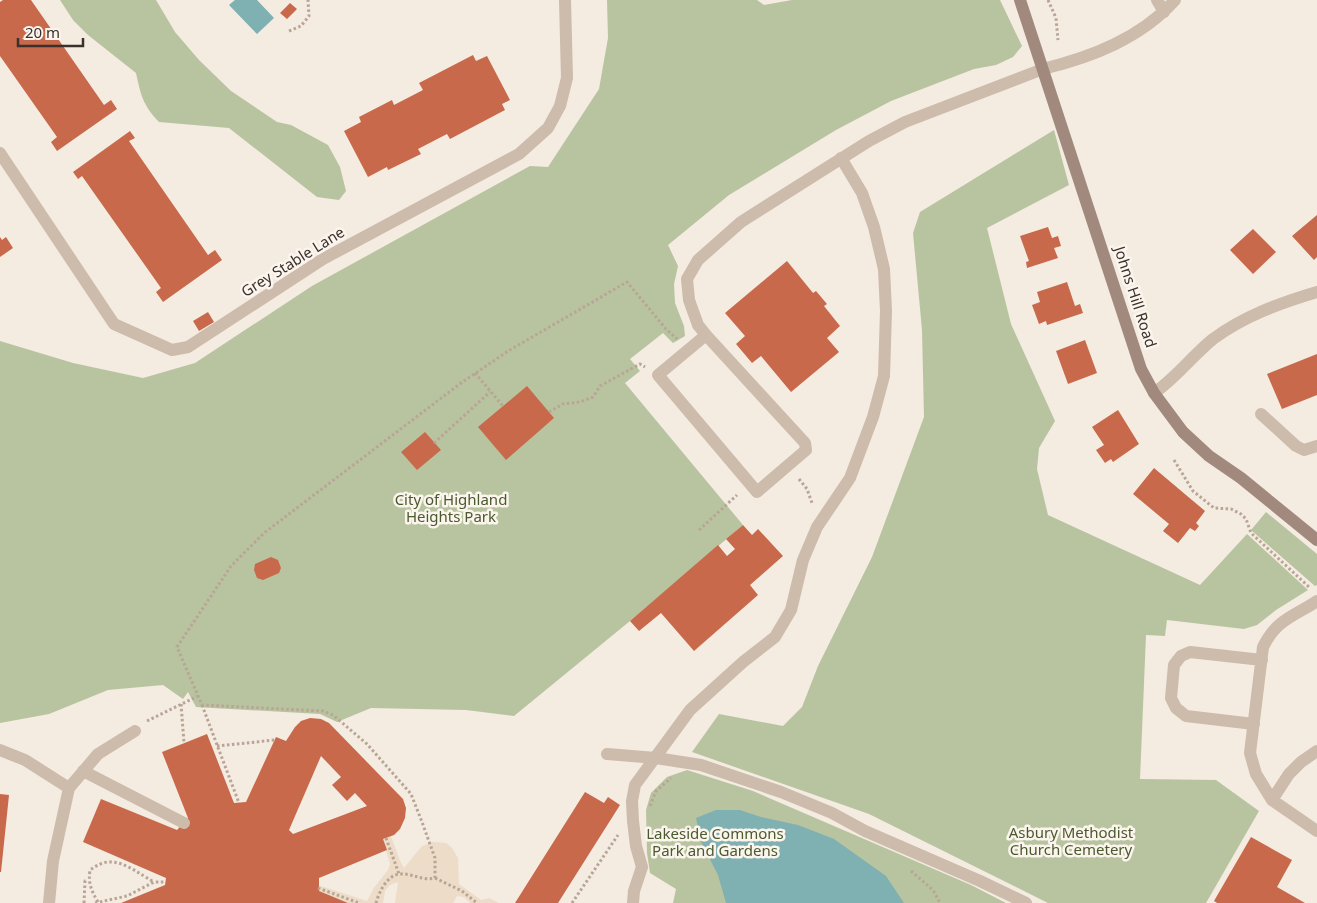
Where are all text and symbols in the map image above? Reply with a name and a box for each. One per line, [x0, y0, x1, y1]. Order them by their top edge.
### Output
scale bar [18, 15, 82, 47]
text: 20 m [25, 22, 60, 42]
street label: Grey Stable Lane [237, 221, 348, 301]
street label: Johns Hill Road [1110, 242, 1162, 350]
park label: City of Highland Heights Park [395, 489, 507, 526]
park label: Asbury Methodist Church Cemetery [1009, 822, 1134, 859]
park label: Lakeside Commons Park and Gardens [646, 823, 784, 860]

